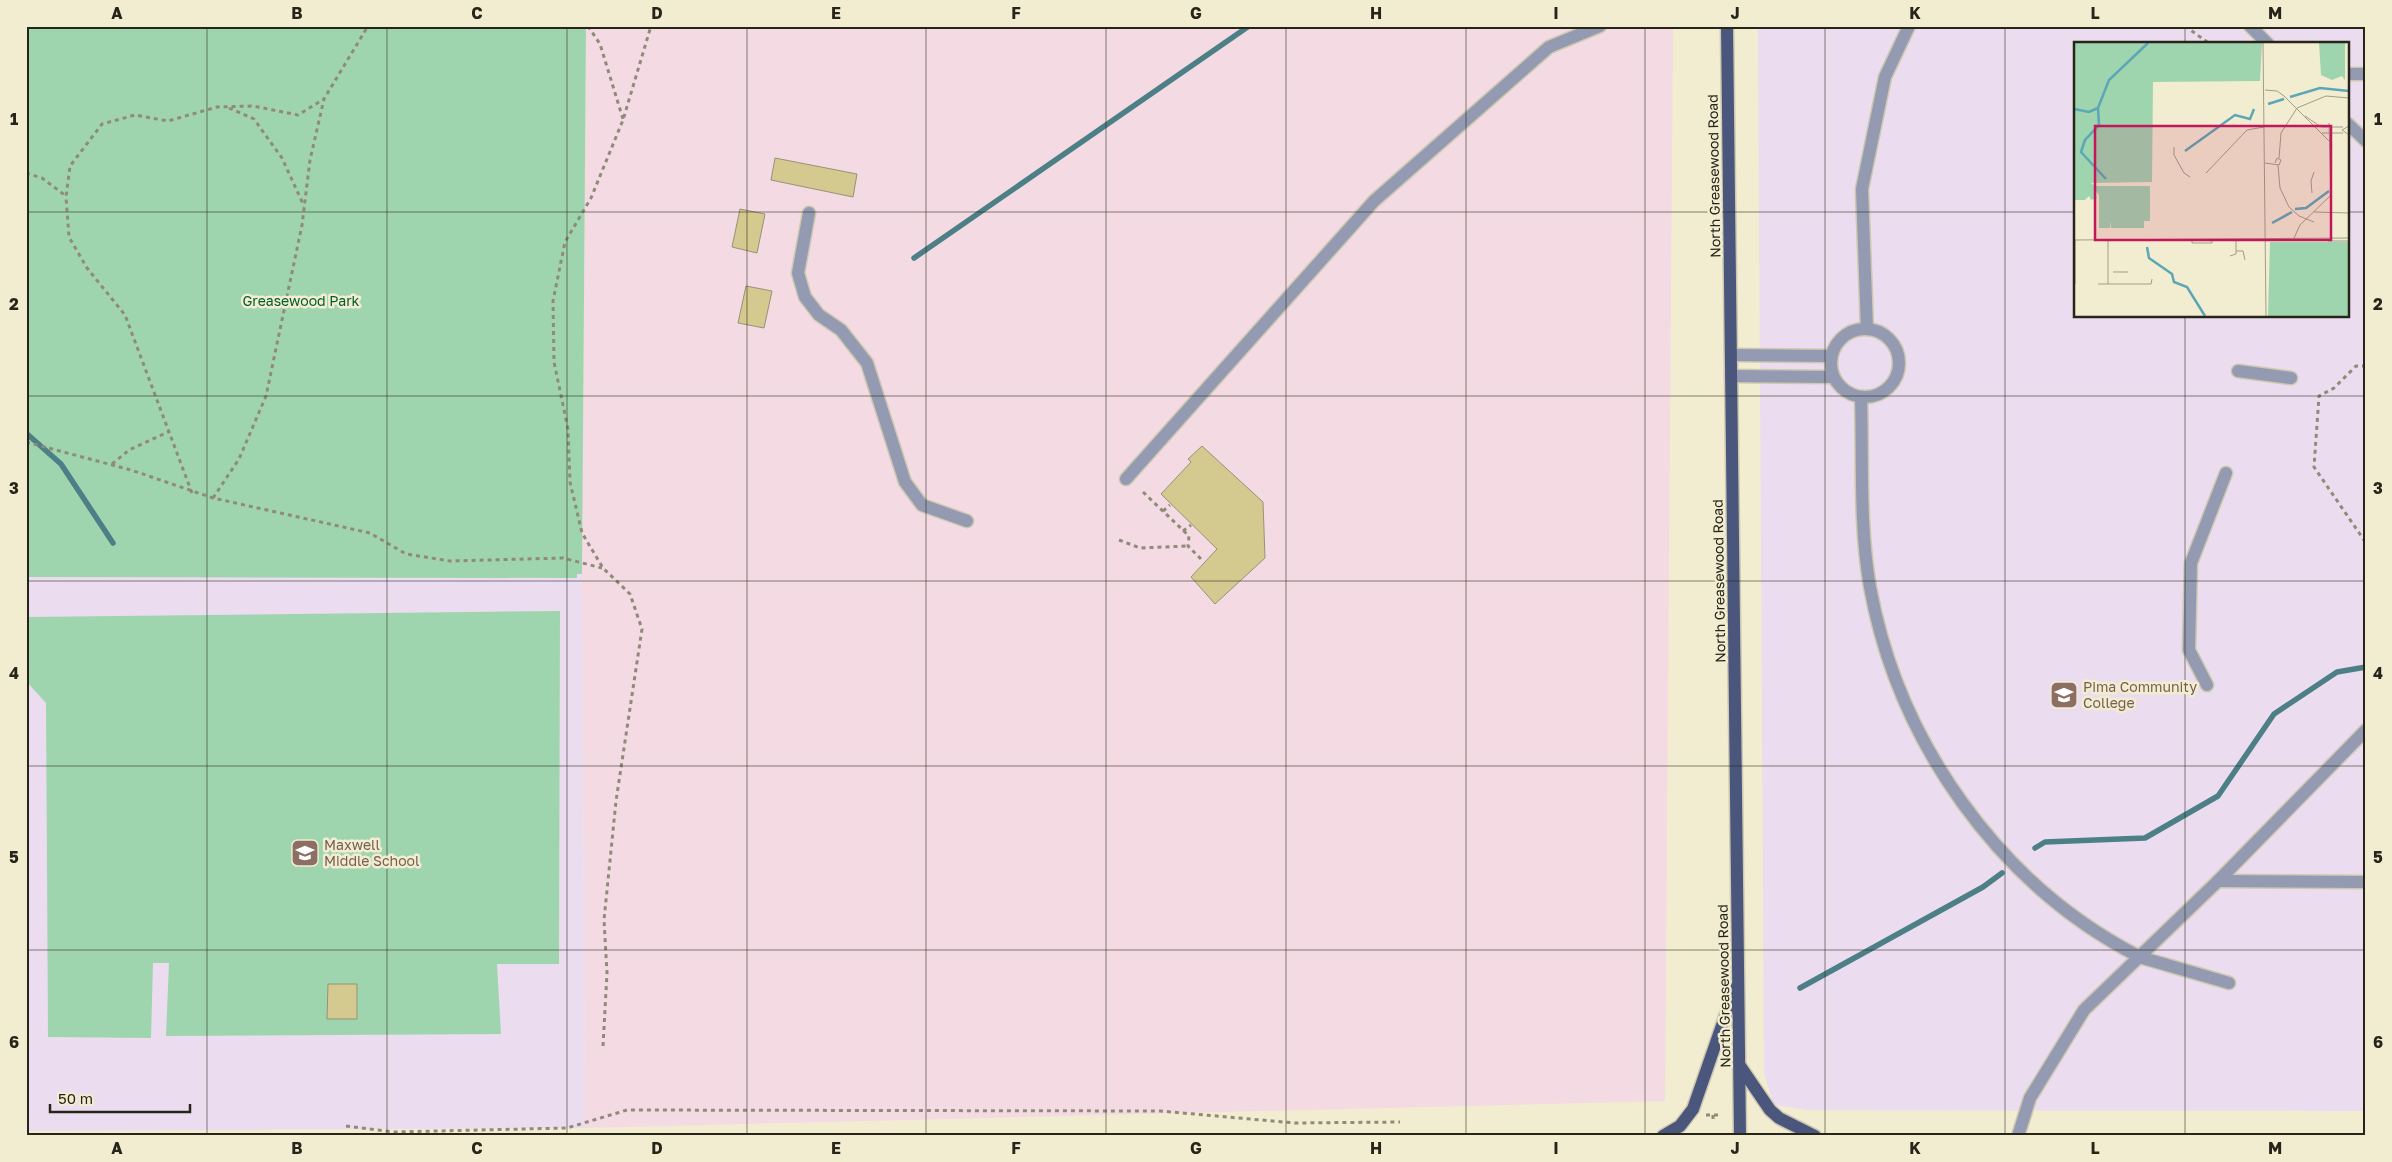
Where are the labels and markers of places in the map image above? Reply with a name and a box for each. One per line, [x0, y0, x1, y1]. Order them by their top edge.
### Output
place label: Pima Community College [2083, 678, 2197, 711]
school or university icon: Pima Community College [2049, 680, 2079, 710]
place label: Maxwell Middle School [324, 836, 419, 869]
school or university icon: Maxwell Middle School [290, 838, 320, 868]

